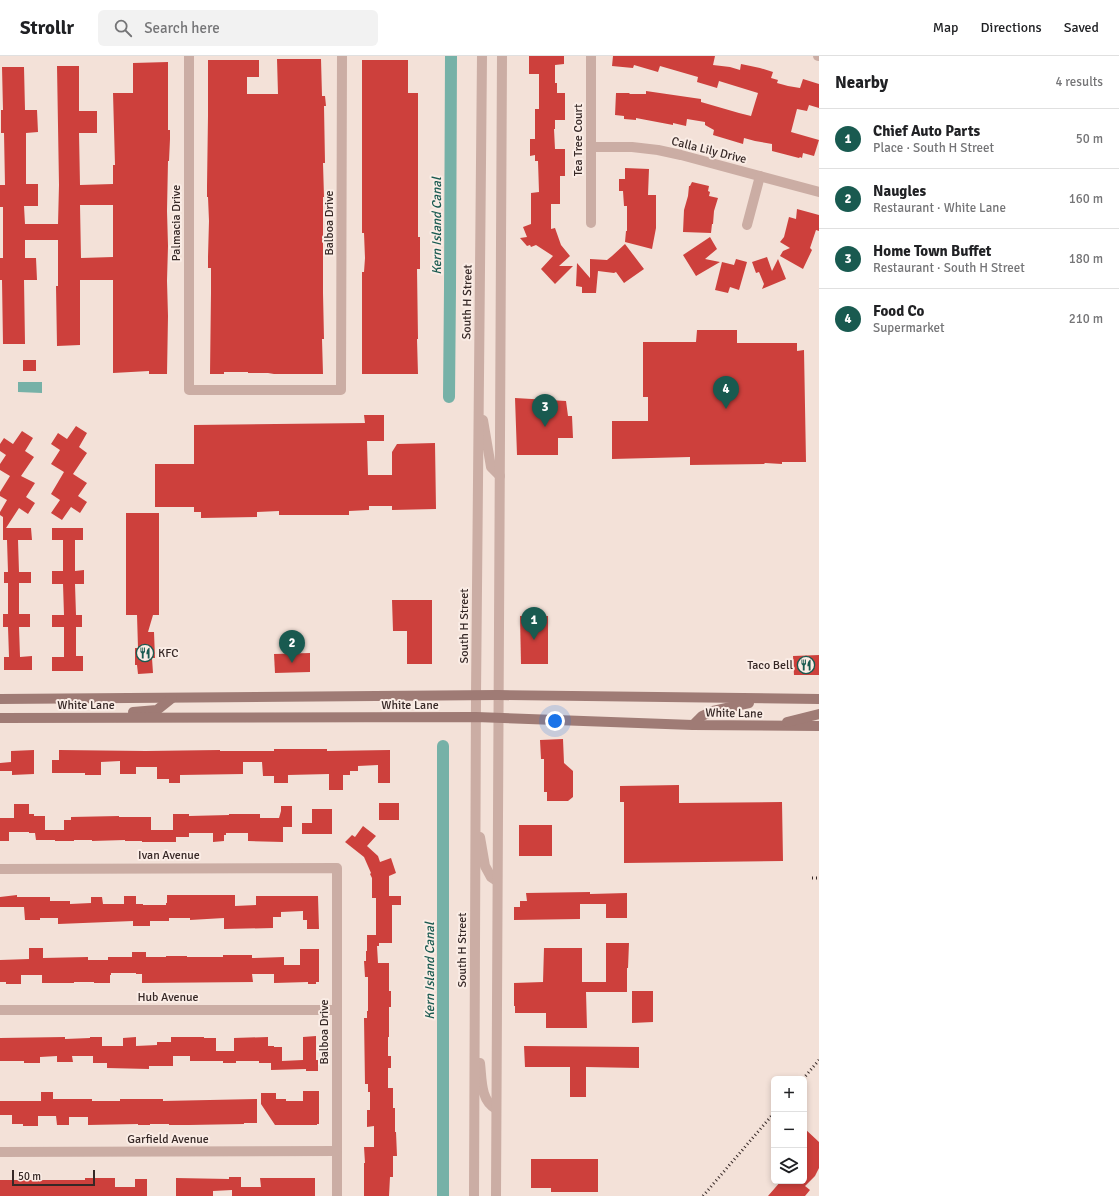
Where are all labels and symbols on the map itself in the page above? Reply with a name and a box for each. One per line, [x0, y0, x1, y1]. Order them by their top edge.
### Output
street label: Tea Tree Court [571, 104, 586, 176]
street label: Calla Lily Drive [670, 134, 748, 167]
water label: Kern Island Canal [429, 176, 445, 275]
street label: Palmacia Drive [169, 185, 184, 261]
street label: Balboa Drive [322, 191, 337, 256]
street label: South H Street [459, 264, 476, 340]
pin: 4 [713, 376, 739, 409]
pin: 3 [532, 394, 558, 427]
street label: South H Street [457, 589, 472, 663]
pin: 1 [521, 607, 547, 640]
pin: 2 [279, 630, 305, 663]
restaurant icon: KFC [135, 643, 155, 663]
place label: KFC [158, 646, 179, 661]
restaurant icon: Taco Bell [796, 655, 816, 675]
place label: Taco Bell [747, 658, 793, 673]
street label: White Lane [57, 698, 115, 713]
street label: White Lane [381, 698, 439, 713]
street label: White Lane [705, 705, 763, 722]
your location [545, 711, 565, 731]
street label: Ivan Avenue [138, 848, 200, 863]
street label: South H Street [455, 913, 470, 987]
water label: Kern Island Canal [422, 921, 438, 1020]
street label: Hub Avenue [137, 990, 199, 1005]
street label: Balboa Drive [317, 1000, 332, 1065]
street label: Garfield Avenue [127, 1132, 209, 1147]
scale bar [12, 1168, 95, 1187]

